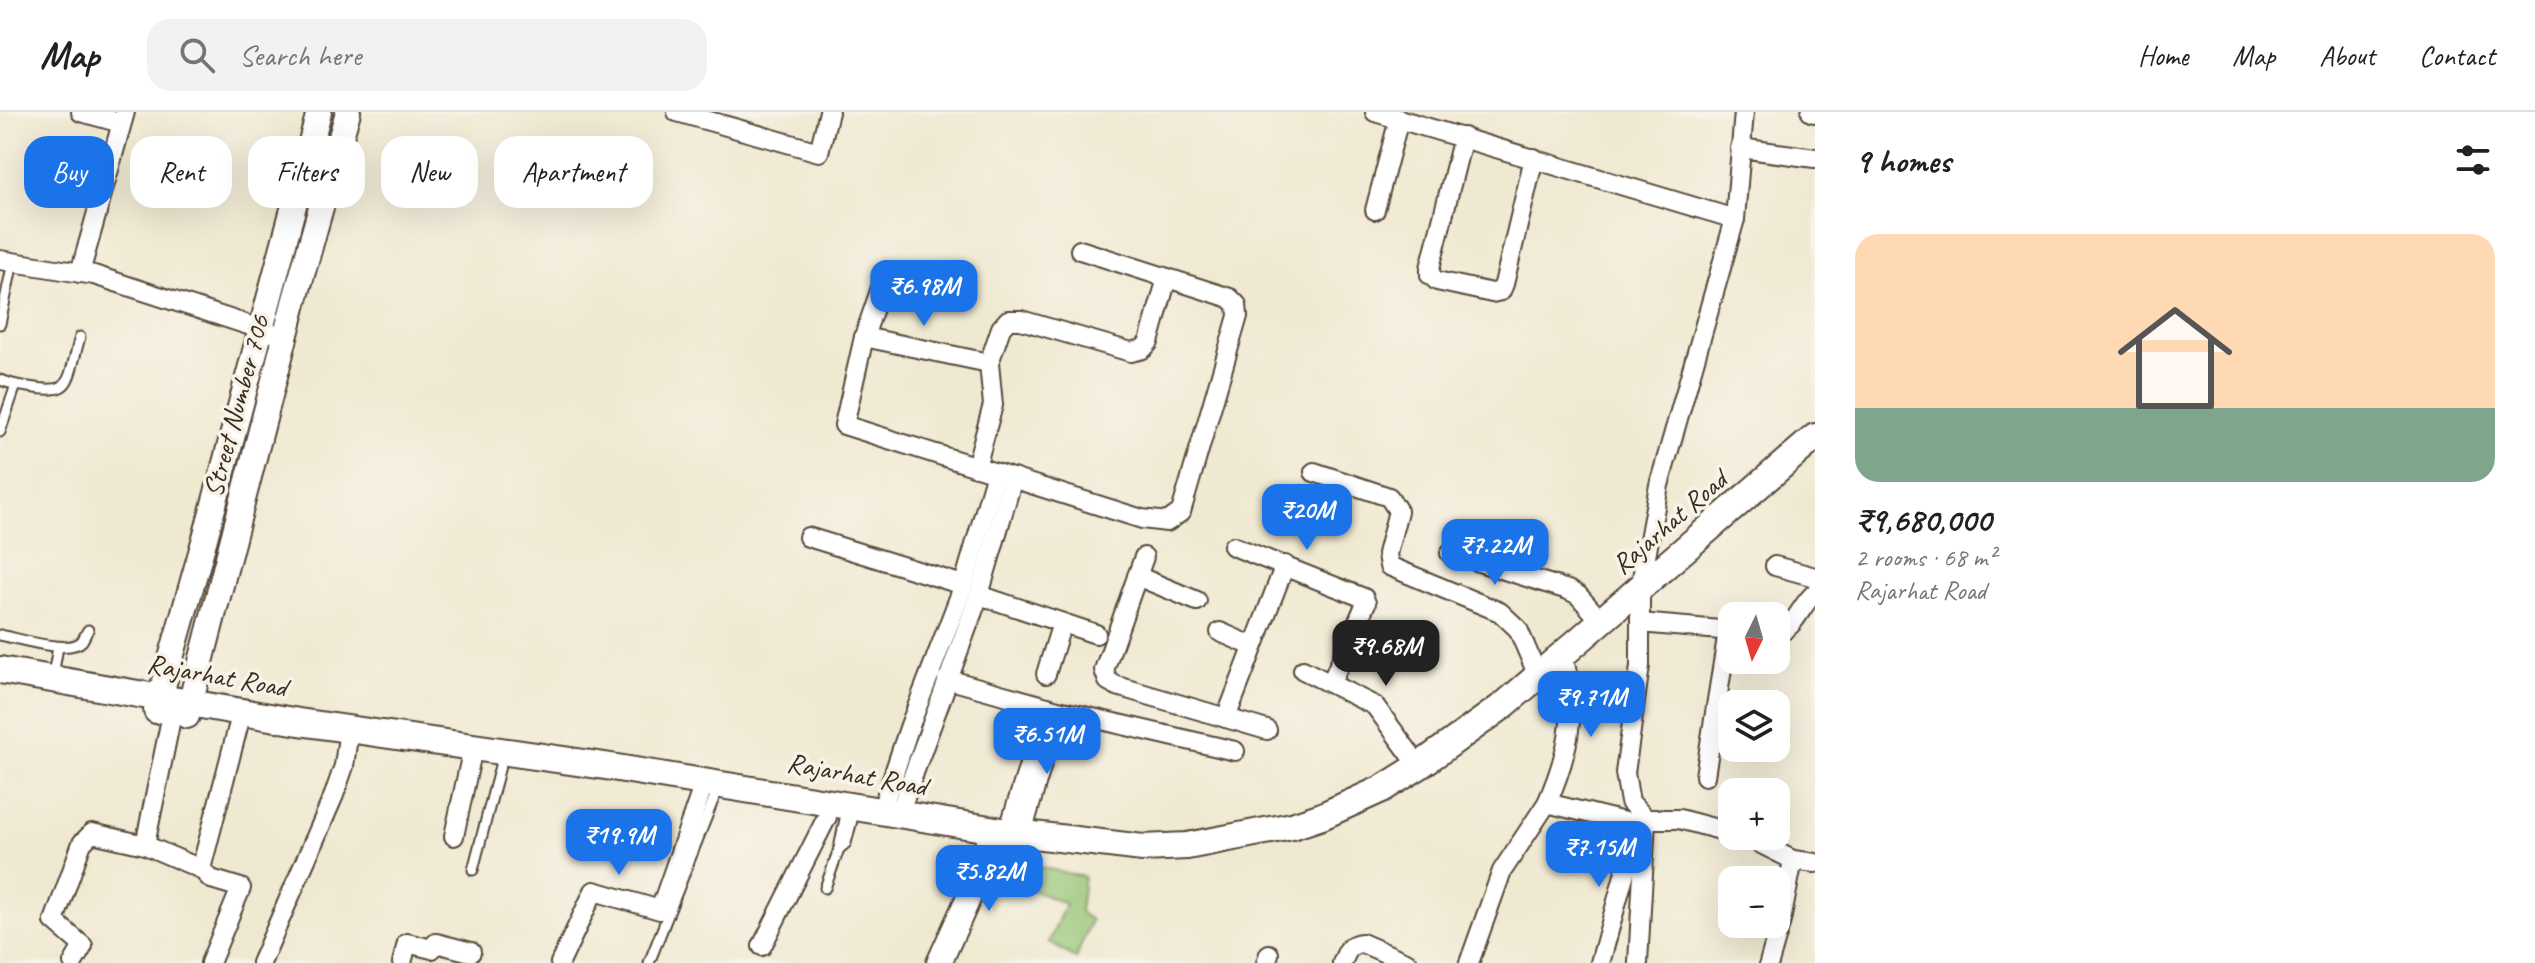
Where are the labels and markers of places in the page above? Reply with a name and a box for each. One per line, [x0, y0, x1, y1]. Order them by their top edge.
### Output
pin: ₹6.98M [859, 260, 989, 328]
pin: ₹20M [1260, 484, 1354, 552]
pin: ₹7.22M [1430, 519, 1560, 587]
pin: ₹9.68M [1321, 620, 1451, 688]
pin: ₹9.71M [1526, 671, 1656, 739]
pin: ₹6.51M [982, 708, 1112, 776]
pin: ₹19.9M [554, 809, 684, 877]
pin: ₹7.15M [1534, 821, 1664, 889]
pin: ₹5.82M [924, 845, 1054, 913]

